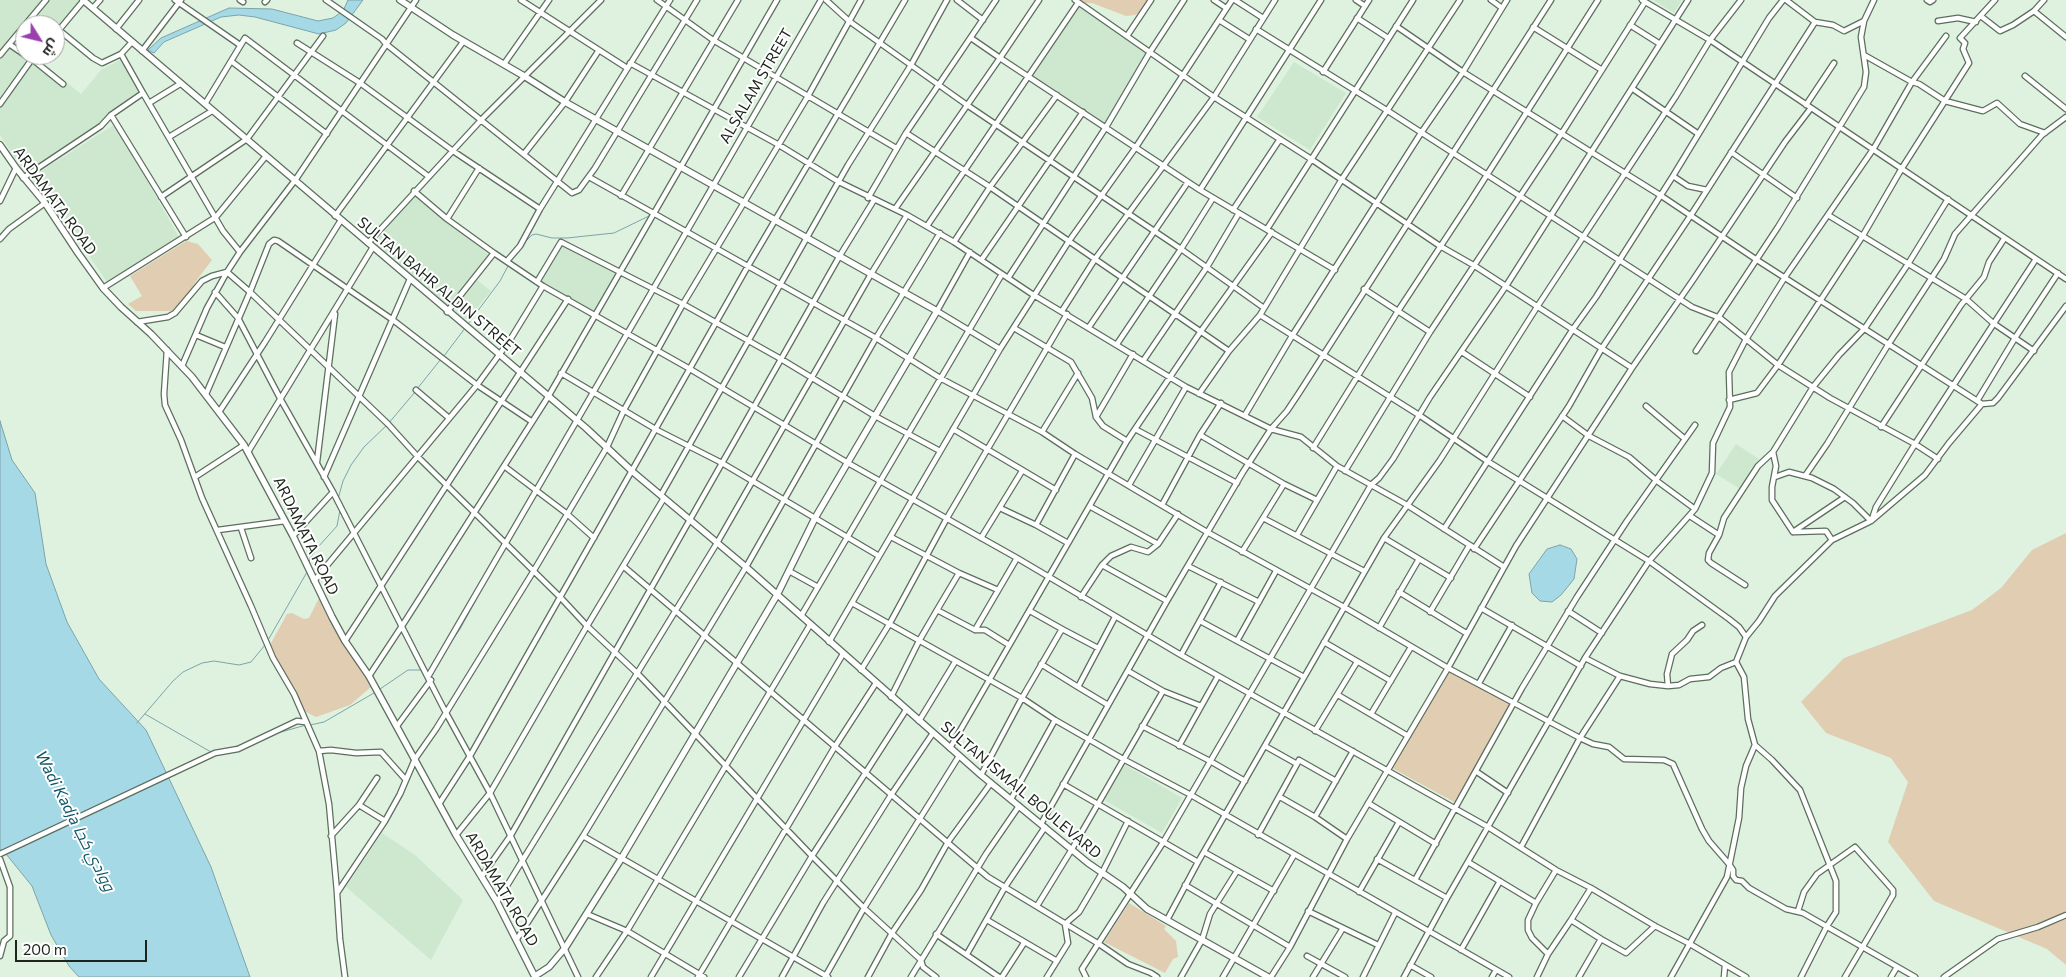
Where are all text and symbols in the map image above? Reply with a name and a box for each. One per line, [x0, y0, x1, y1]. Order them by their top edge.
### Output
north arrow [15, 15, 65, 65]
street label: ALSALAM STREET [716, 25, 796, 147]
text: ش [40, 36, 64, 61]
street label: ARDAMATA ROAD [10, 143, 100, 259]
street label: SULTAN BAHR ALDIN STREET [354, 213, 524, 361]
street label: ARDAMATA ROAD [270, 474, 342, 598]
street label: SULTAN ISMAIL BOULEVARD [937, 718, 1105, 862]
water label: Wadi Kadja ووادي كجا [31, 747, 119, 895]
street label: ARDAMATA ROAD [462, 829, 542, 949]
scale bar [18, 930, 150, 962]
text: 200 m [23, 940, 67, 958]

